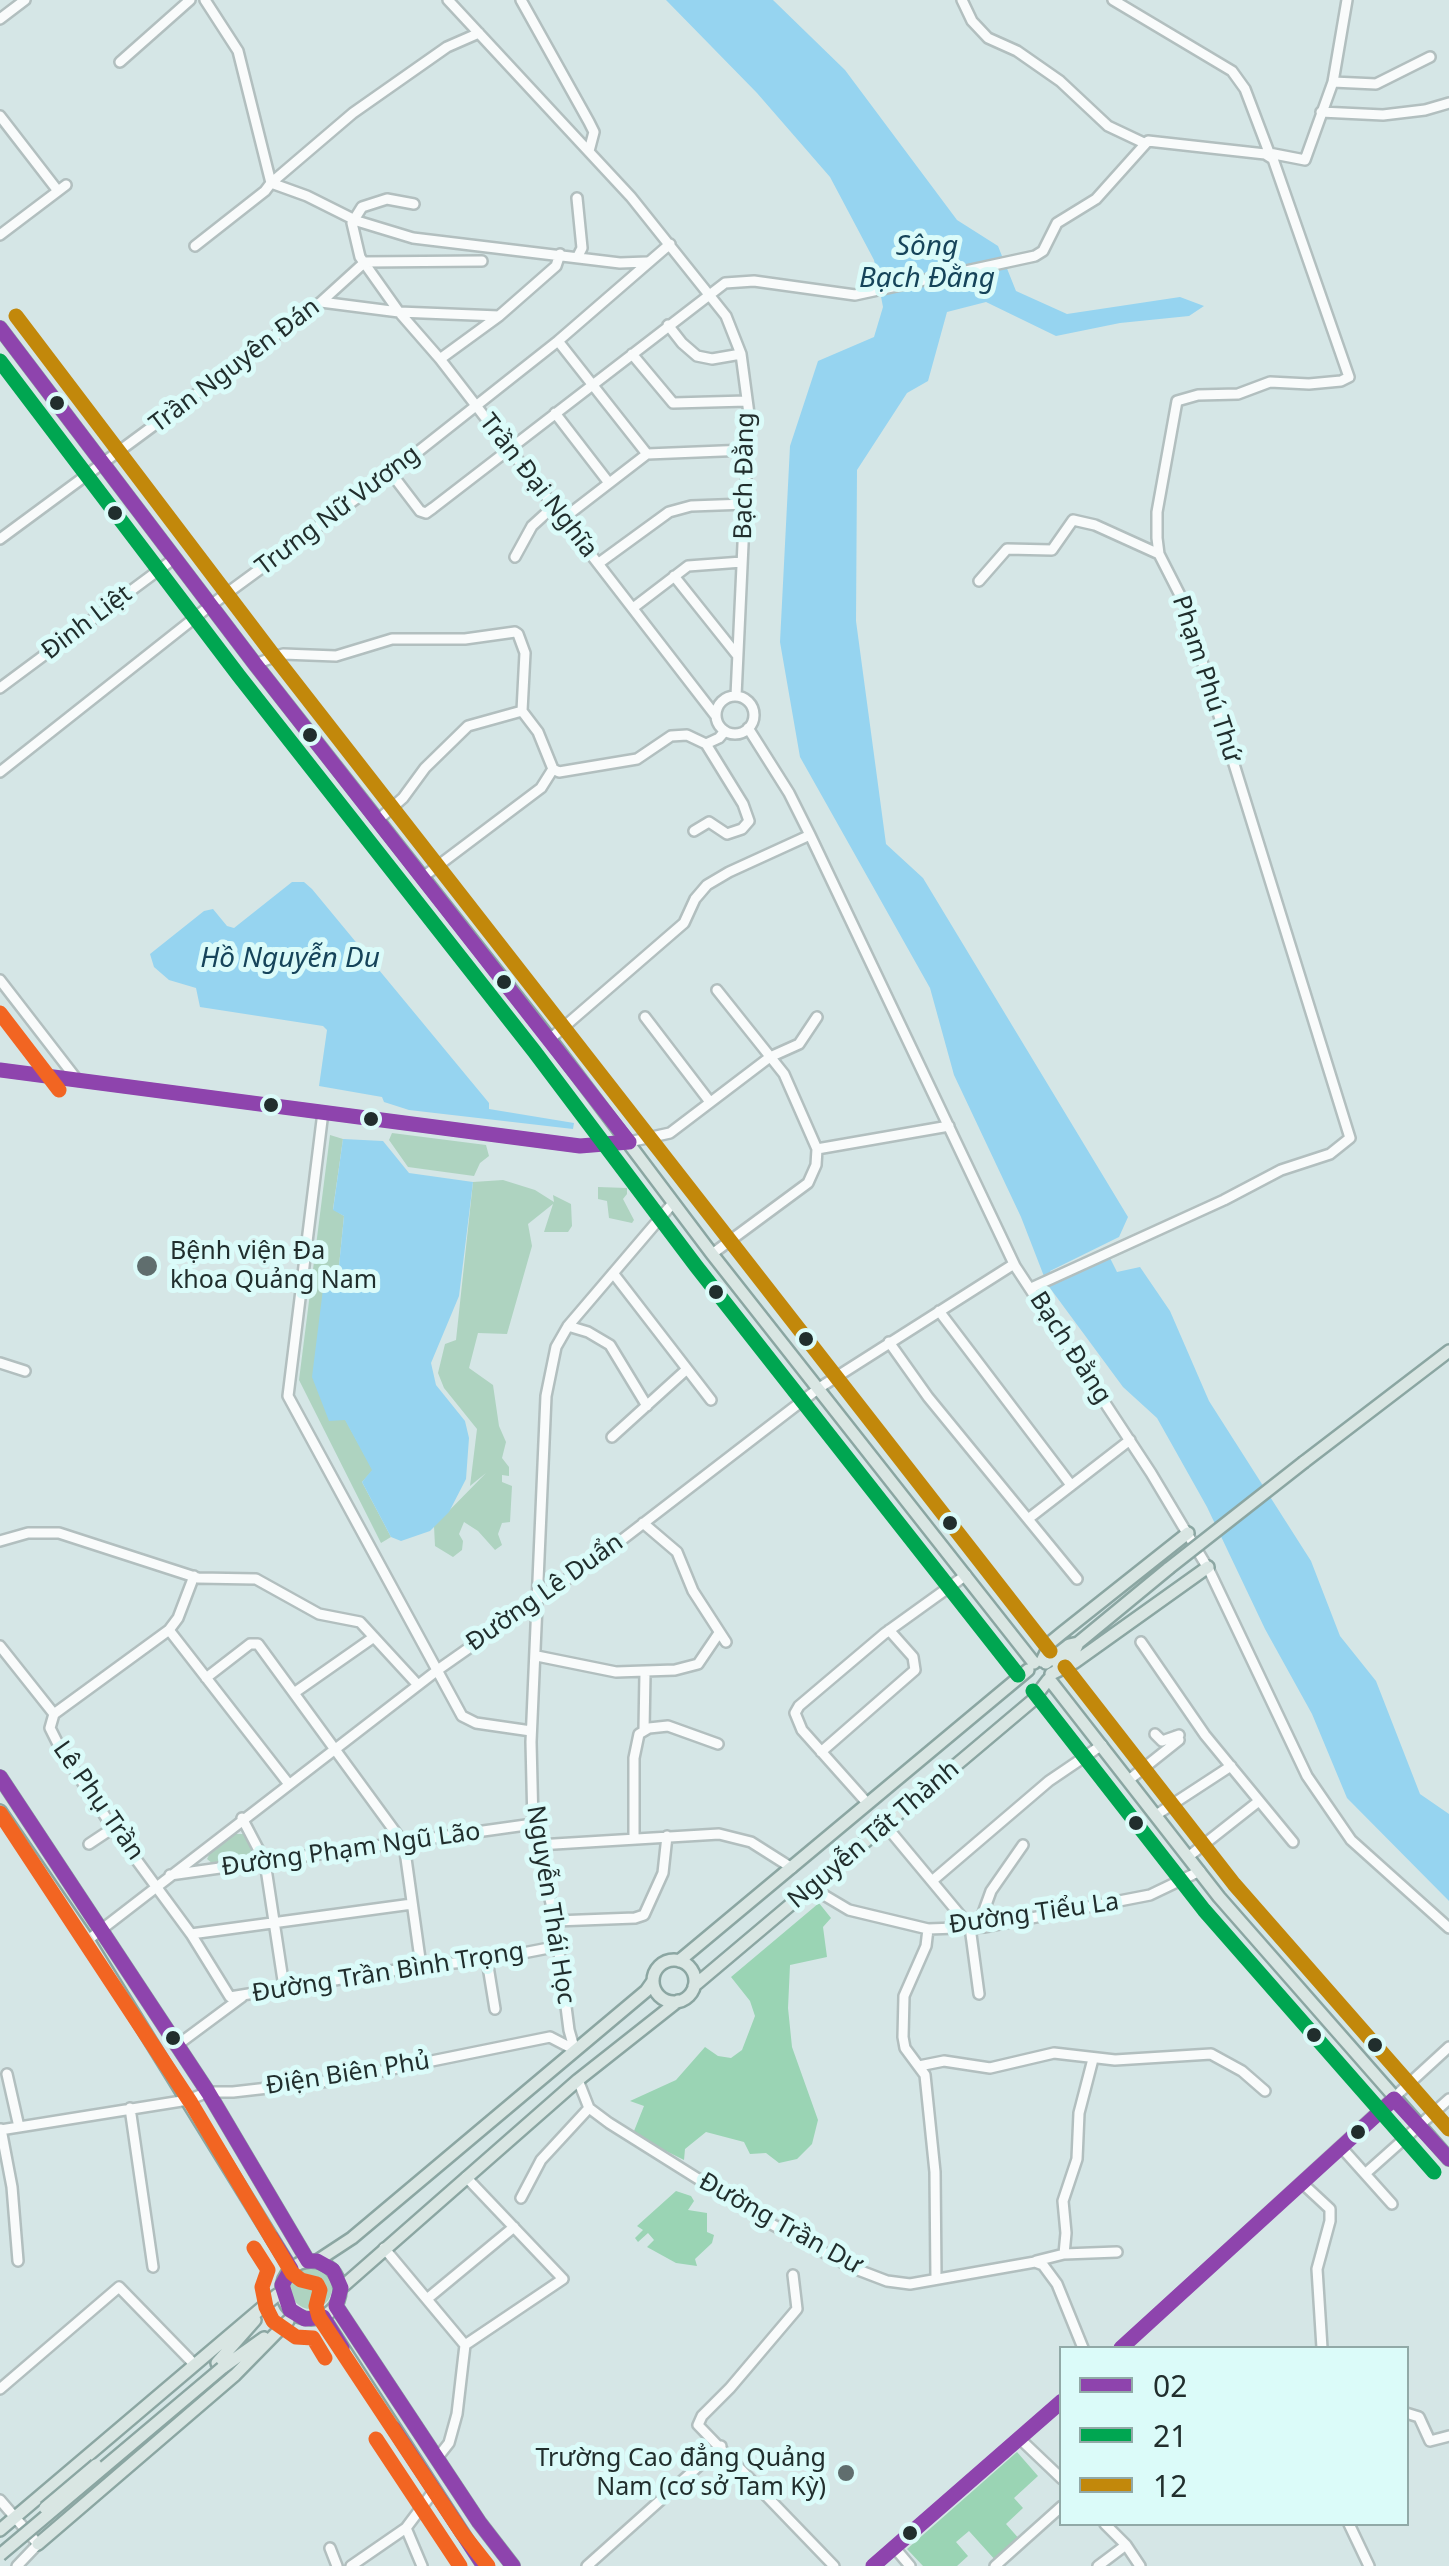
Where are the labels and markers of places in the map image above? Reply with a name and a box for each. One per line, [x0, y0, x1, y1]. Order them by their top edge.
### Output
unlabelled marker [47, 393, 67, 413]
unlabelled marker [105, 503, 125, 523]
unlabelled marker [300, 725, 320, 745]
unlabelled marker [494, 972, 514, 992]
unlabelled marker [261, 1095, 281, 1115]
unlabelled marker [361, 1109, 381, 1129]
place label: Bệnh viện Đa khoa Quảng Nam [170, 1237, 377, 1296]
marker: Bệnh viện Đa khoa Quảng Nam [134, 1253, 160, 1279]
unlabelled marker [706, 1282, 726, 1302]
unlabelled marker [796, 1329, 816, 1349]
unlabelled marker [940, 1513, 960, 1533]
unlabelled marker [1126, 1813, 1146, 1833]
unlabelled marker [1304, 2025, 1324, 2045]
unlabelled marker [163, 2028, 183, 2048]
unlabelled marker [1365, 2035, 1385, 2055]
unlabelled marker [1348, 2122, 1368, 2142]
place label: Trường Cao đẳng Quảng Nam (cơ sở Tam Kỳ) [535, 2444, 826, 2503]
marker: Trường Cao đẳng Quảng Nam (cơ sở Tam Kỳ) [835, 2462, 857, 2484]
unlabelled marker [900, 2523, 920, 2543]

